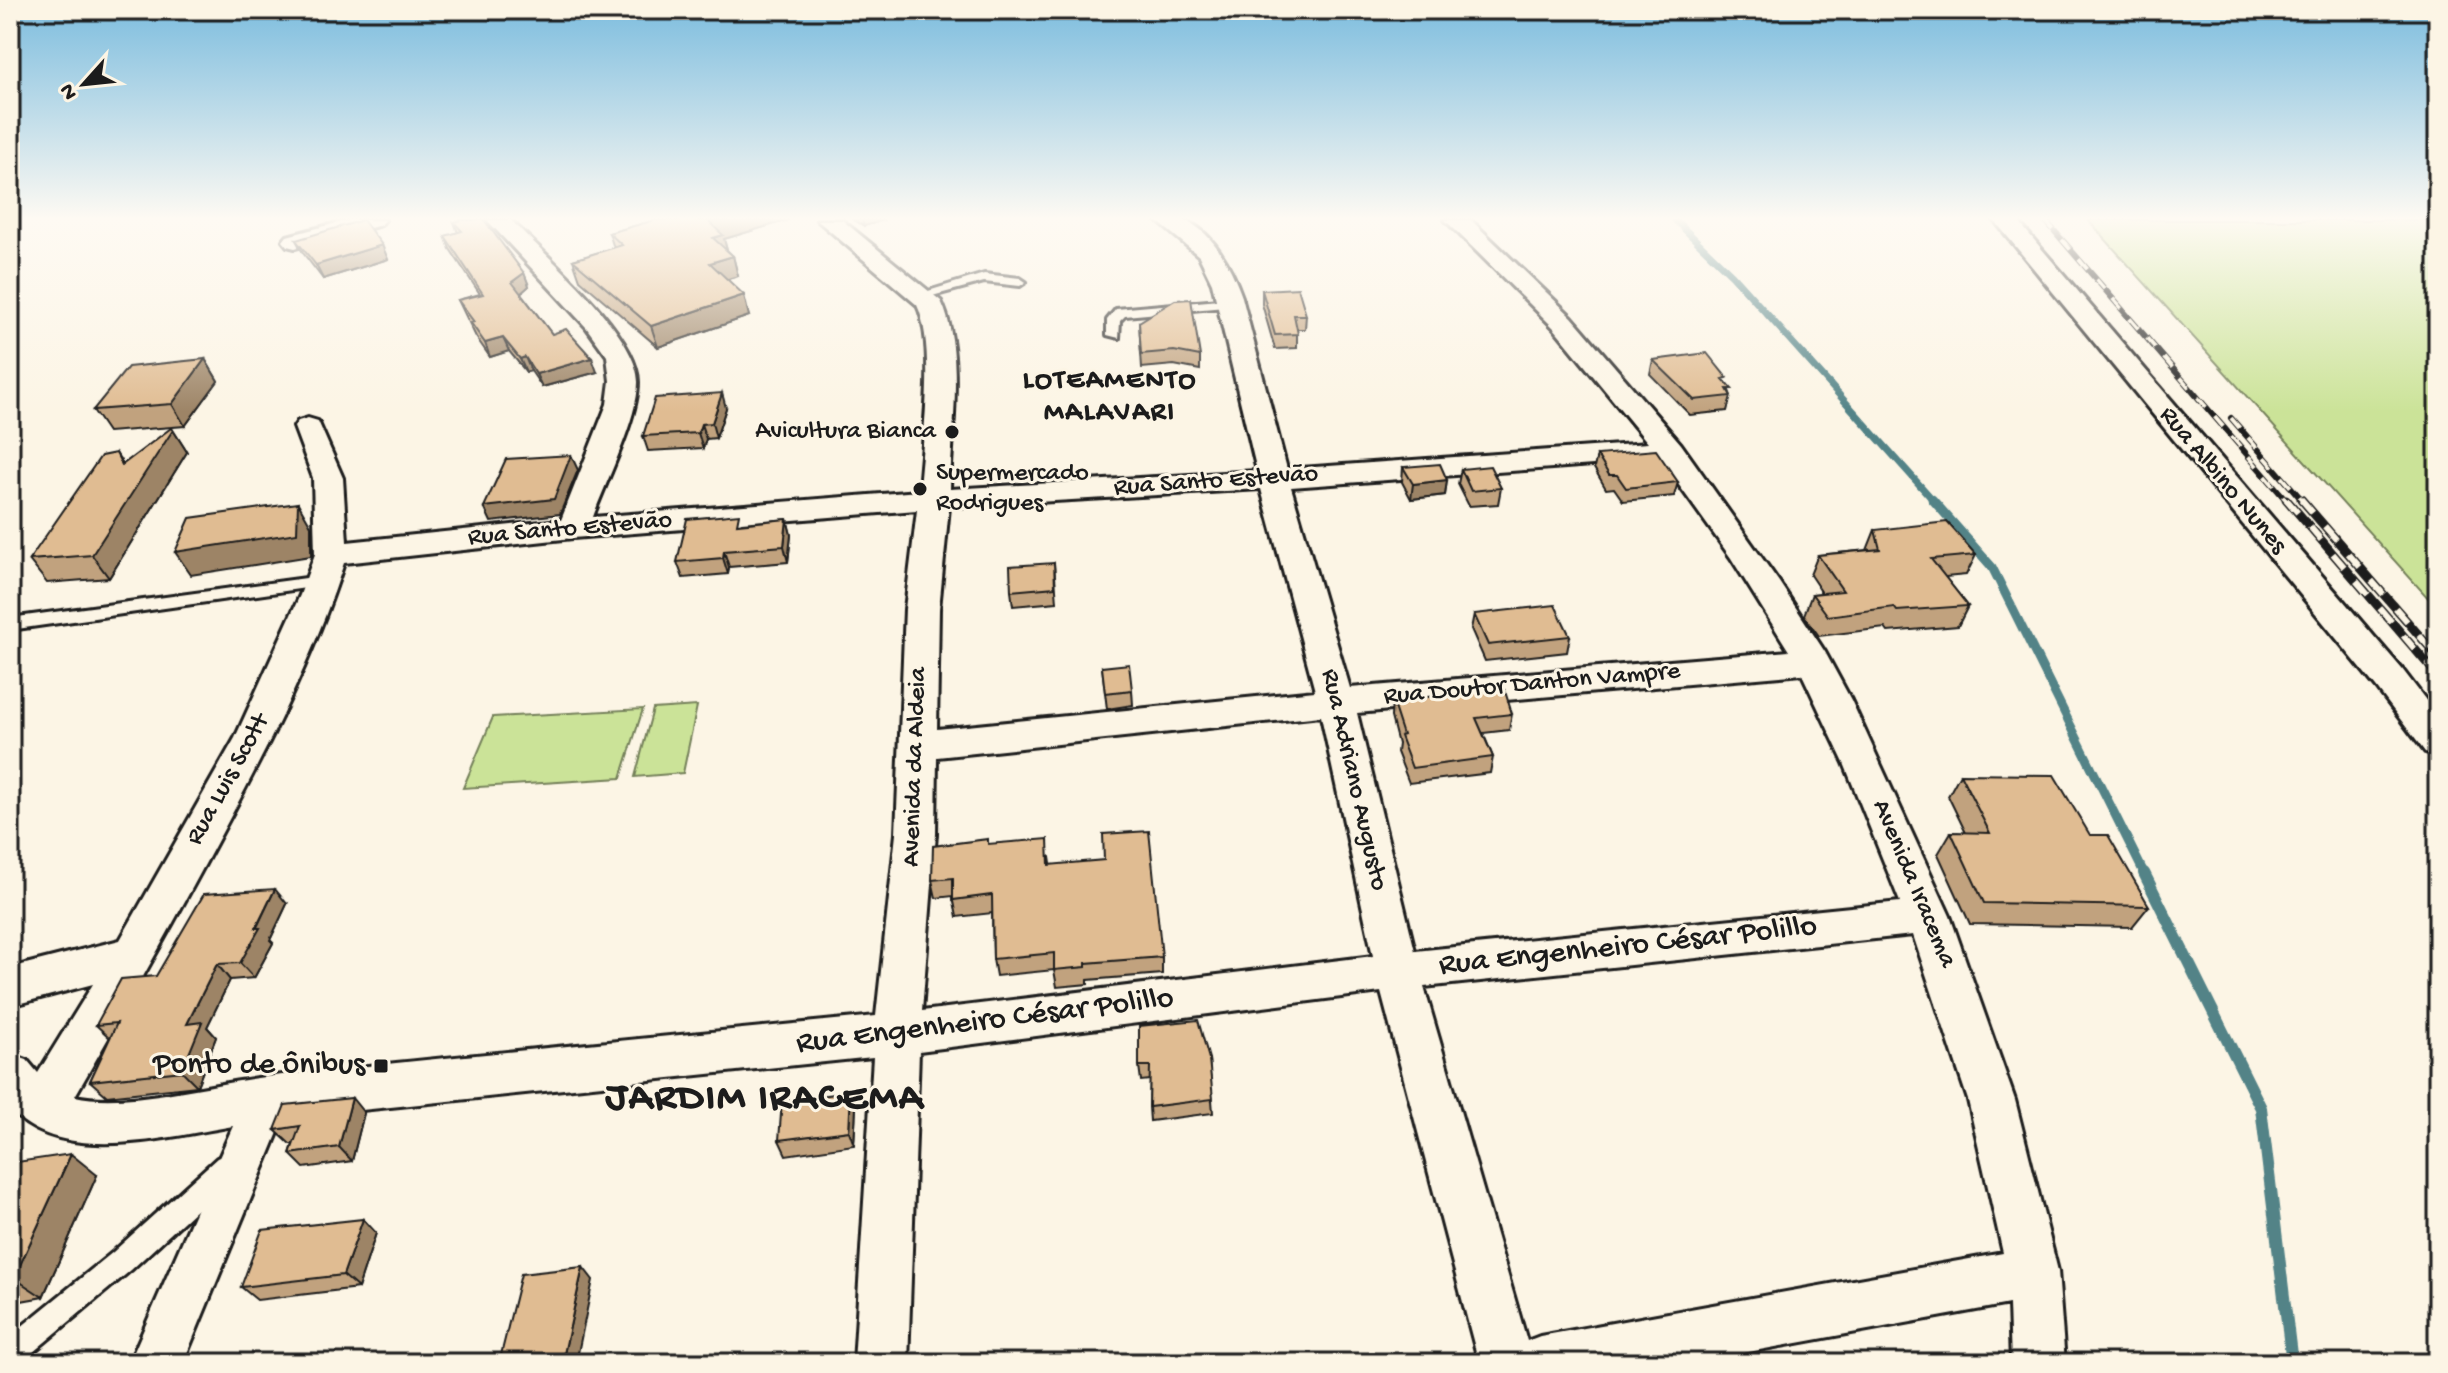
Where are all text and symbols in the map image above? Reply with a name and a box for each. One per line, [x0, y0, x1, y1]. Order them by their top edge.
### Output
north arrow [44, 44, 124, 124]
text: N [55, 79, 85, 104]
district label: LOTEAMENTO MALAVARI [1023, 365, 1197, 430]
street label: Rua Albino Nunes [2151, 401, 2294, 562]
place label: Avicultura Bianca [755, 417, 938, 448]
marker: Avicultura Bianca [943, 423, 961, 441]
place label: Supermercado Rodrigues [936, 459, 1089, 520]
street label: Rua Santo Estevão [1113, 459, 1319, 505]
marker: Supermercado Rodrigues [911, 480, 929, 498]
street label: Rua Santo Estevão [467, 506, 673, 554]
street label: Rua Doutor Danton Vampre [1382, 657, 1682, 713]
street label: Avenida da Aldeia [897, 665, 935, 867]
street label: Rua Adriano Augusto [1312, 666, 1394, 894]
street label: Rua Luis Scott [180, 707, 279, 851]
street label: Avenida Iracema [1864, 796, 1963, 974]
street label: Rua Engenheiro César Polillo [1437, 908, 1819, 986]
street label: Rua Engenheiro César Polillo [794, 980, 1176, 1064]
place label: Ponto de ônibus [152, 1047, 366, 1085]
marker: Ponto de ônibus [372, 1057, 390, 1075]
district label: JARDIM IRACEMA [605, 1076, 925, 1123]

